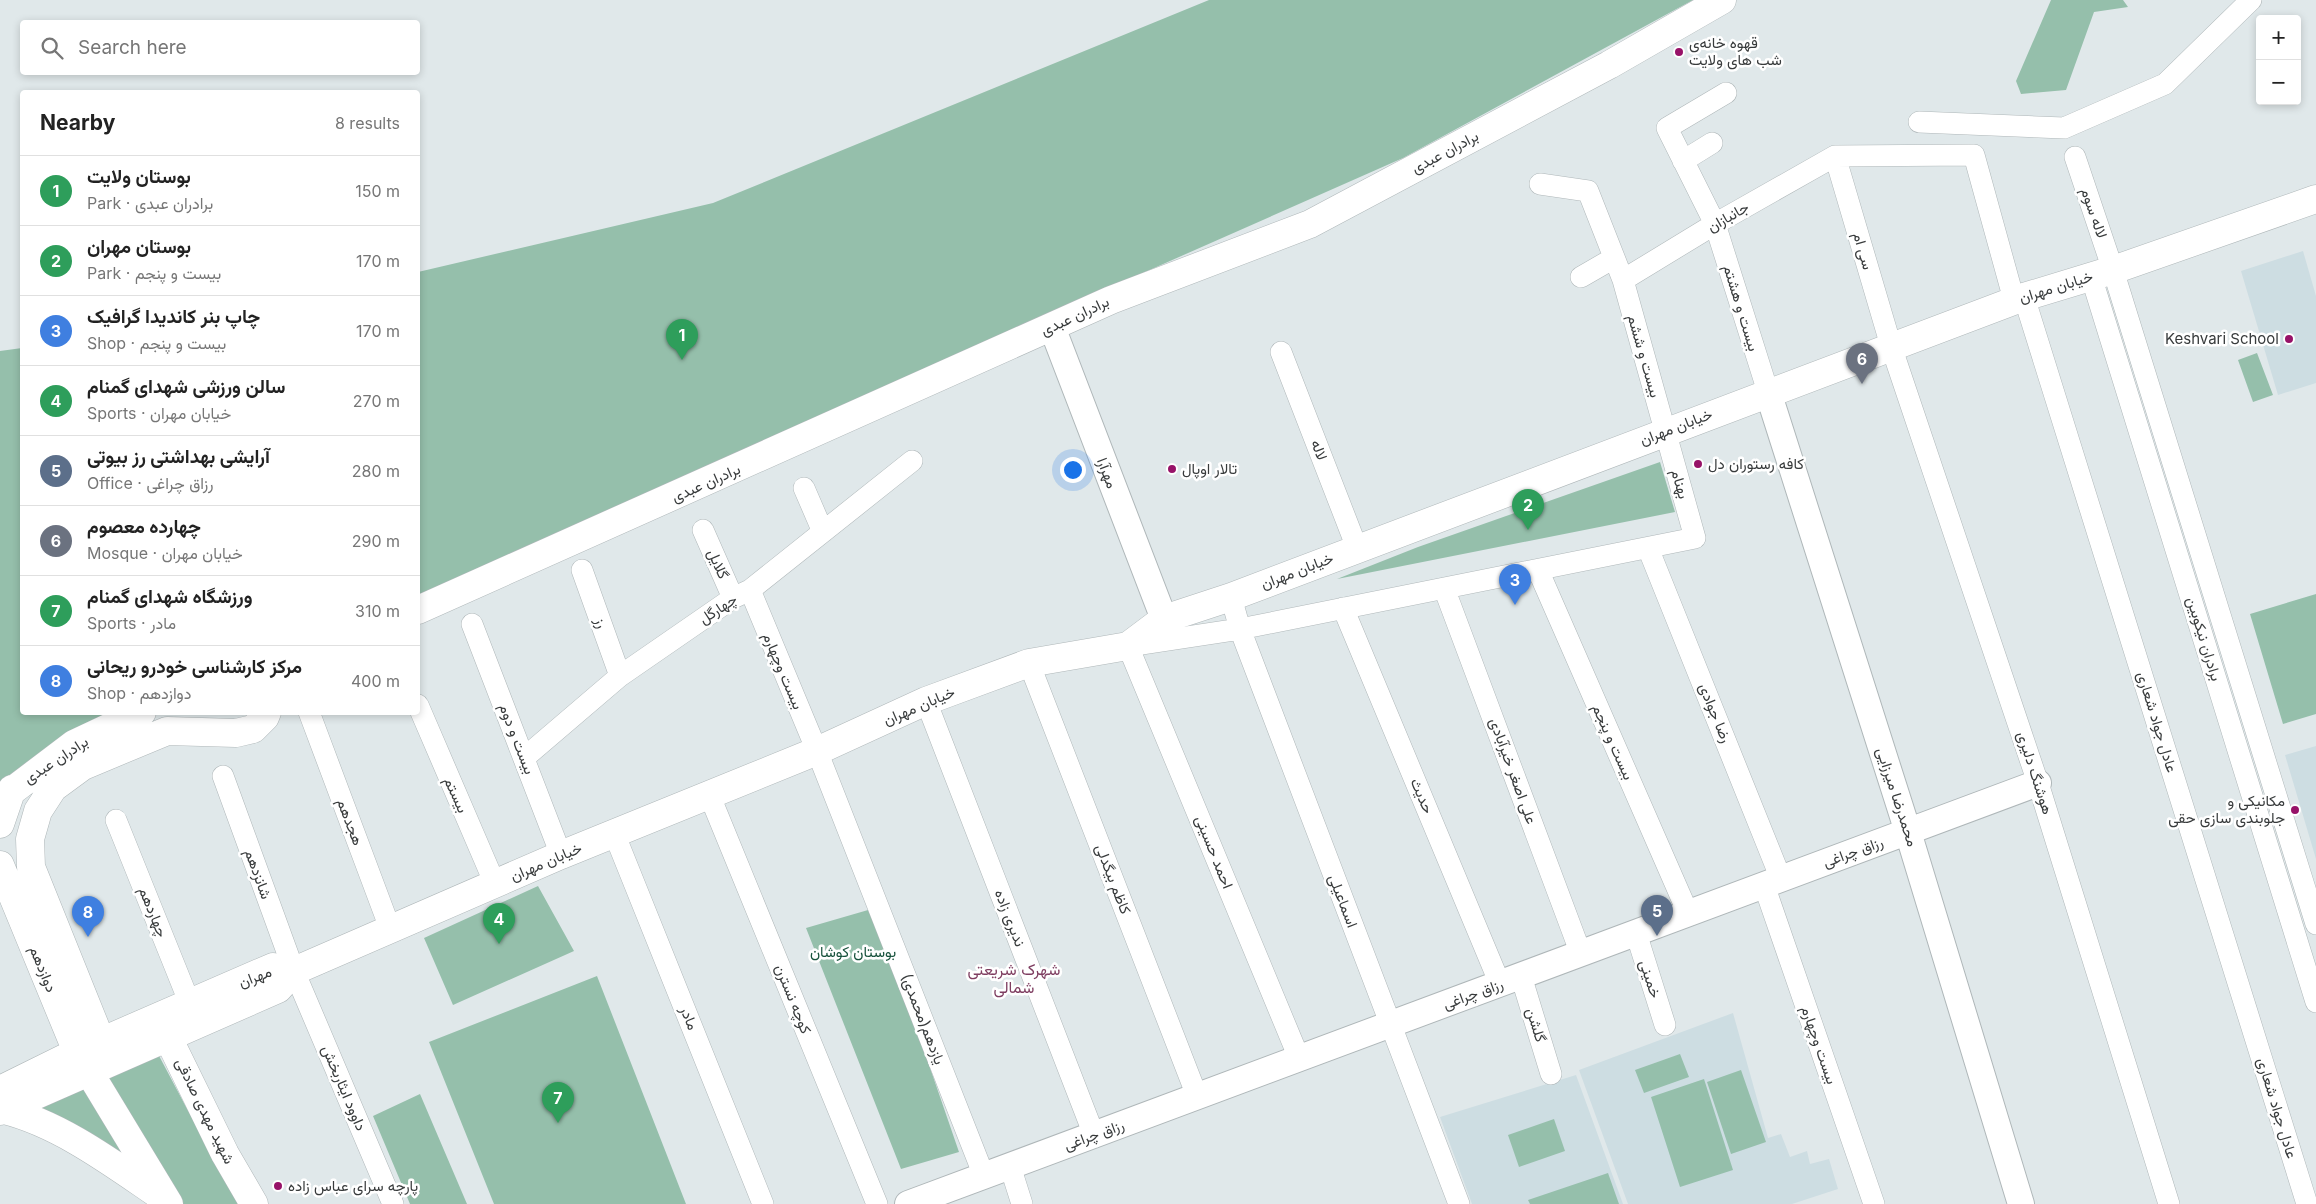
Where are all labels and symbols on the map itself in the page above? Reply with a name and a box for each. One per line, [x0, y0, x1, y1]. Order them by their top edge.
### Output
place label: قهوه خانه‌ی شب های ولایت [1689, 33, 1782, 70]
marker: قهوه خانه‌ی شب های ولایت [1673, 46, 1685, 58]
street label: برادران عبدی [1408, 126, 1482, 178]
street label: لاله سوم [2076, 185, 2112, 241]
street label: جانبازان [1703, 197, 1752, 236]
street label: سی ام [1848, 230, 1878, 272]
street label: بیست و هشتم [1718, 262, 1764, 354]
street label: خیابان مهران [2017, 266, 2095, 307]
street label: برادران عبدی [1038, 291, 1112, 341]
street label: بیست و ششم [1623, 312, 1665, 400]
pin: 1 [666, 319, 698, 360]
place label: Keshvari School [2165, 329, 2279, 348]
marker: Keshvari School [2283, 333, 2295, 345]
pin: 6 [1846, 343, 1878, 384]
street label: خیابان مهران [1637, 404, 1715, 449]
street label: لاله [1307, 437, 1332, 463]
place label: کافه رستوران دل [1708, 454, 1804, 473]
street label: مهرآرا [1093, 455, 1122, 491]
your location [1060, 457, 1086, 483]
marker: کافه رستوران دل [1692, 458, 1704, 470]
street label: برادران عبدی [668, 459, 744, 507]
place label: تالار اوپال [1182, 459, 1237, 479]
marker: تالار اوپال [1166, 463, 1178, 475]
street label: بهنام [1666, 467, 1694, 501]
pin: 2 [1512, 489, 1544, 530]
street label: گلایل [703, 546, 734, 582]
street label: خیابان مهران [1258, 548, 1336, 593]
pin: 3 [1499, 564, 1531, 605]
street label: چهارگل [695, 589, 741, 629]
street label: برادران نیکوبین [2182, 594, 2226, 684]
street label: رز [590, 614, 612, 631]
street label: بیست وچهارم [758, 629, 808, 713]
street label: عادل جواد شعاری [2132, 669, 2182, 775]
street label: رضا جوادی [1694, 680, 1736, 746]
street label: خیابان مهران [880, 682, 958, 729]
street label: بیست و دوم [494, 701, 540, 777]
street label: بیست و پنجم [1587, 701, 1639, 783]
street label: علی اصغر خیرآبادی [1485, 715, 1542, 827]
street label: هوشنگ دلیری [2012, 729, 2058, 817]
street label: برادران عبدی [20, 732, 92, 788]
street label: محمدرضا میرزایی [1872, 745, 1922, 849]
street label: بیستم [439, 774, 473, 816]
street label: حدیث [1407, 775, 1438, 816]
place label: مکانیکی و جلوبندی سازی حقی [2168, 791, 2285, 828]
street label: هجدهم [332, 796, 368, 848]
marker: مکانیکی و جلوبندی سازی حقی [2289, 804, 2301, 816]
street label: احمد حسینی [1190, 812, 1238, 892]
street label: رزاق چراغی [1820, 832, 1886, 872]
street label: خیابان مهران [507, 838, 585, 885]
street label: کاظم بیگدلی [1090, 841, 1136, 917]
street label: شانزدهم [240, 846, 276, 902]
street label: اسماعیلی [1324, 871, 1362, 931]
street label: چهاردهم [134, 884, 172, 940]
street label: ندیری زاده [990, 887, 1030, 949]
pin: 5 [1641, 895, 1673, 936]
pin: 8 [72, 896, 104, 937]
pin: 4 [483, 903, 515, 944]
park label: بوستان کوشان [810, 942, 896, 961]
street label: دوازدهم [25, 943, 61, 995]
street label: خمینی [1634, 957, 1666, 1001]
district label: شهرک شریعتی شمالی [968, 959, 1060, 998]
street label: کوچه نسترن [770, 961, 816, 1037]
street label: مهران [236, 962, 274, 991]
street label: یازدهم(محمدی) [896, 971, 950, 1067]
street label: رزاق چراغی [1440, 974, 1506, 1014]
street label: مادر [676, 1002, 703, 1033]
street label: بیست وچهارم [1796, 1003, 1842, 1087]
street label: گلشن [1521, 1005, 1551, 1045]
street label: داوود ایثاربخش [317, 1042, 371, 1134]
street label: شهید مهدی صادقی [171, 1055, 239, 1167]
street label: عادل جواد شعاری [2252, 1055, 2302, 1161]
pin: 7 [542, 1082, 574, 1123]
street label: رزاق چراغی [1061, 1115, 1127, 1155]
place label: پارچه سرای عباس زاده [288, 1176, 418, 1196]
marker: پارچه سرای عباس زاده [272, 1180, 284, 1192]

